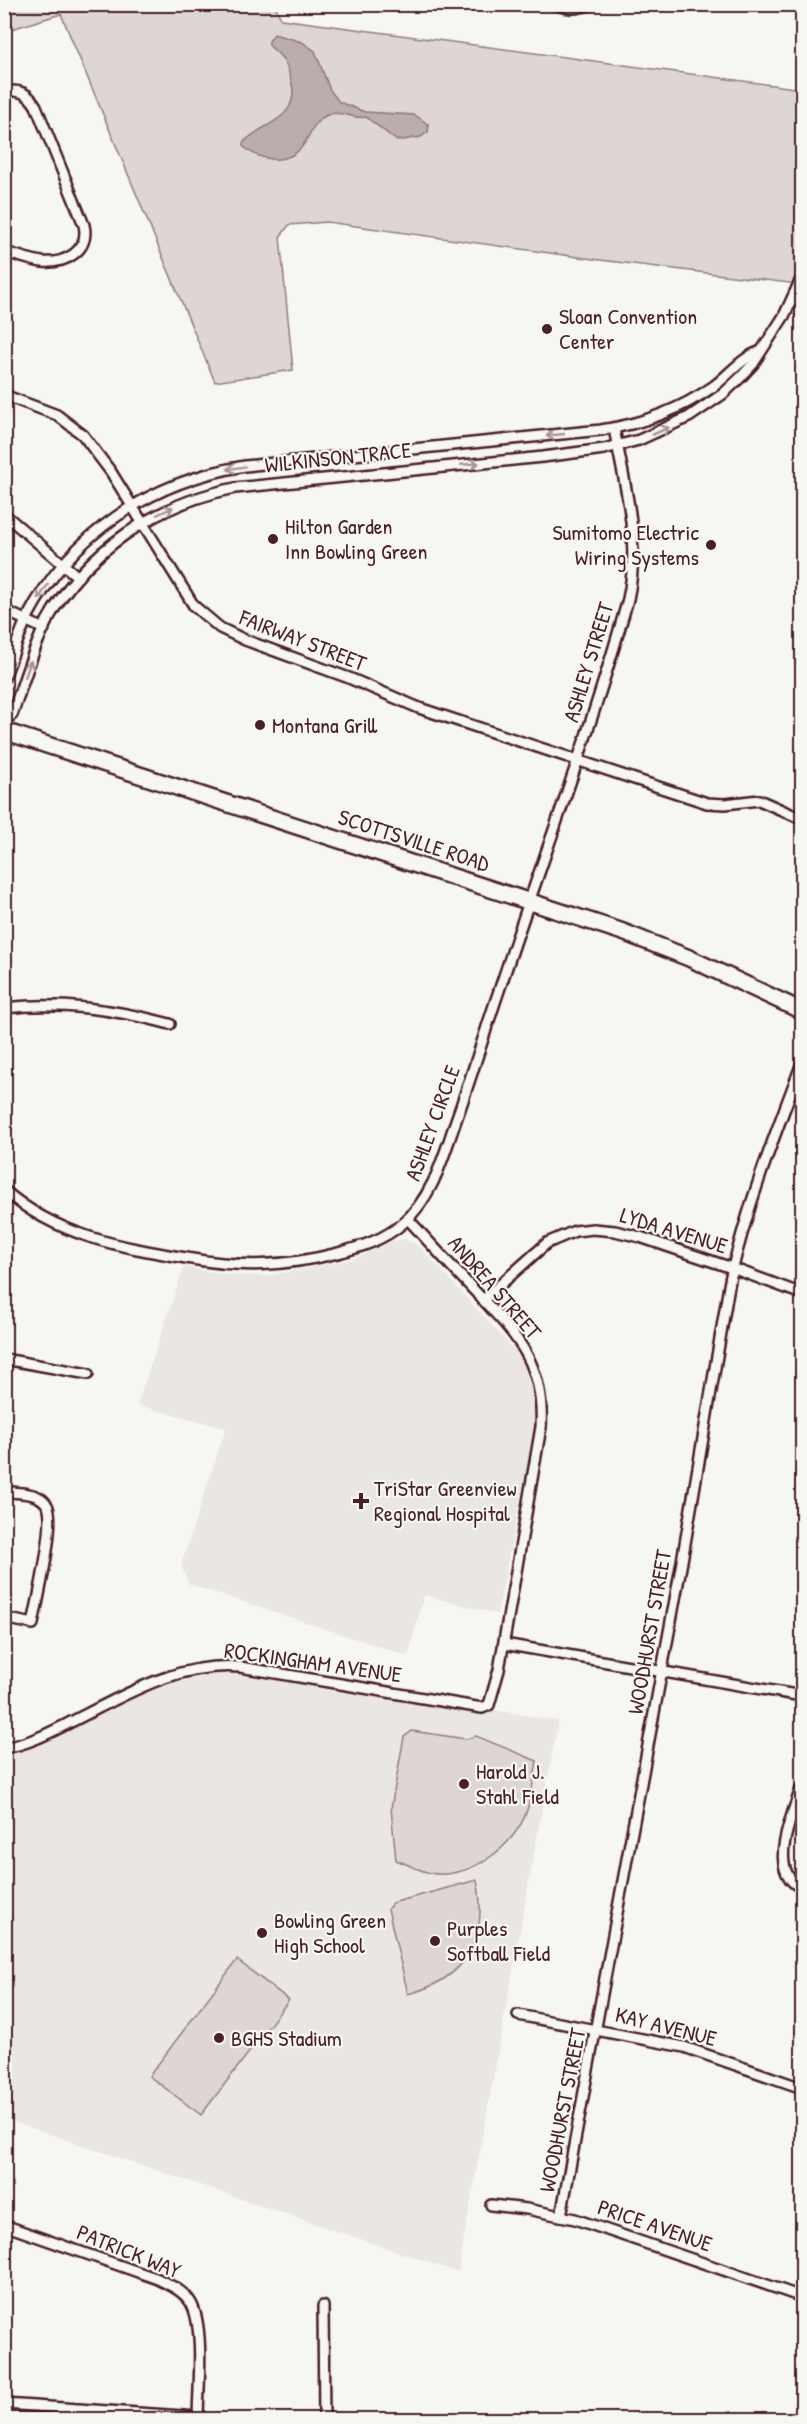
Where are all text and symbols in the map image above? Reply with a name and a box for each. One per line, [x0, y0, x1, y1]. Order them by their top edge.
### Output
place label: Sloan Convention Center [559, 301, 697, 356]
marker: Sloan Convention Center [540, 322, 554, 336]
one-way arrow [652, 425, 670, 436]
one-way arrow [546, 429, 566, 440]
street label: WILKINSON TRACE [263, 434, 413, 480]
one-way arrow [460, 458, 479, 469]
one-way arrow [227, 462, 247, 473]
one-way arrow [156, 504, 174, 516]
place label: Hilton Garden Inn Bowling Green [285, 511, 427, 566]
place label: Sumitomo Electric Wiring Systems [553, 517, 699, 572]
marker: Hilton Garden Inn Bowling Green [266, 532, 280, 546]
marker: Sumitomo Electric Wiring Systems [704, 538, 718, 552]
one-way arrow [36, 583, 48, 600]
street label: ASHLEY STREET [556, 598, 621, 726]
street label: FAIRWAY STREET [234, 602, 371, 678]
one-way arrow [23, 660, 34, 679]
place label: Montana Grill [272, 710, 378, 740]
marker: Montana Grill [253, 718, 267, 732]
street label: SCOTTSVILLE ROAD [335, 801, 494, 879]
street label: ASHLEY CIRCLE [397, 1061, 467, 1185]
street label: LYDA AVENUE [617, 1199, 731, 1261]
street label: ANDREA STREET [442, 1229, 549, 1346]
place label: TriStar Greenview Regional Hospital [374, 1473, 517, 1528]
marker: TriStar Greenview Regional Hospital [352, 1492, 370, 1510]
street label: WOODHURST STREET [620, 1547, 678, 1717]
street label: ROCKINGHAM AVENUE [222, 1635, 404, 1689]
place label: Harold J. Stahl Field [476, 1756, 559, 1811]
marker: Harold J. Stahl Field [457, 1777, 471, 1791]
place label: Bowling Green High School [274, 1905, 386, 1960]
place label: Purples Softball Field [447, 1913, 550, 1968]
marker: Bowling Green High School [255, 1926, 269, 1940]
marker: Purples Softball Field [428, 1934, 442, 1948]
street label: KAY AVENUE [612, 1999, 720, 2053]
place label: BGHS Stadium [231, 2023, 342, 2053]
street label: WOODHURST STREET [531, 2025, 593, 2195]
marker: BGHS Stadium [212, 2031, 226, 2045]
street label: PRICE AVENUE [594, 2191, 716, 2259]
street label: PATRICK WAY [73, 2217, 186, 2286]

